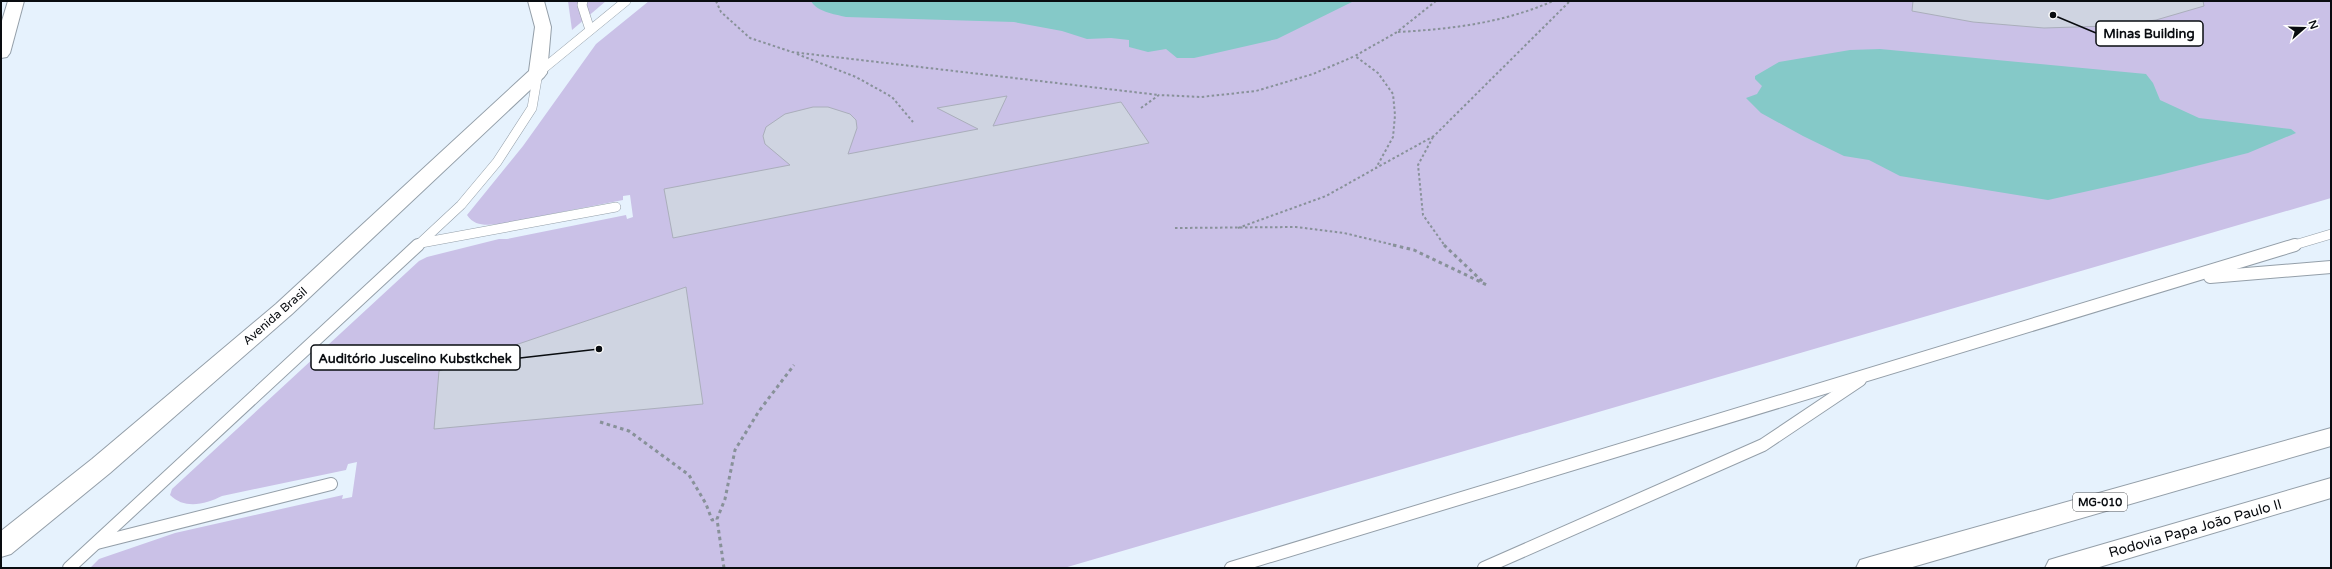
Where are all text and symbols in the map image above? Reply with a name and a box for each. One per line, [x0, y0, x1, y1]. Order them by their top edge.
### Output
north arrow [2284, 8, 2324, 48]
text: N [2305, 18, 2321, 31]
callout: Minas Building [2096, 21, 2203, 46]
text: Minas Building [2103, 26, 2195, 42]
street label: Avenida Brasil [240, 284, 310, 348]
callout: Auditório Juscelino Kubstkchek [311, 345, 520, 370]
text: Auditório Juscelino Kubstkchek [318, 351, 512, 367]
road number: MG-010 [2073, 493, 2127, 511]
street label: Rodovia Papa João Paulo II [2107, 496, 2284, 561]

